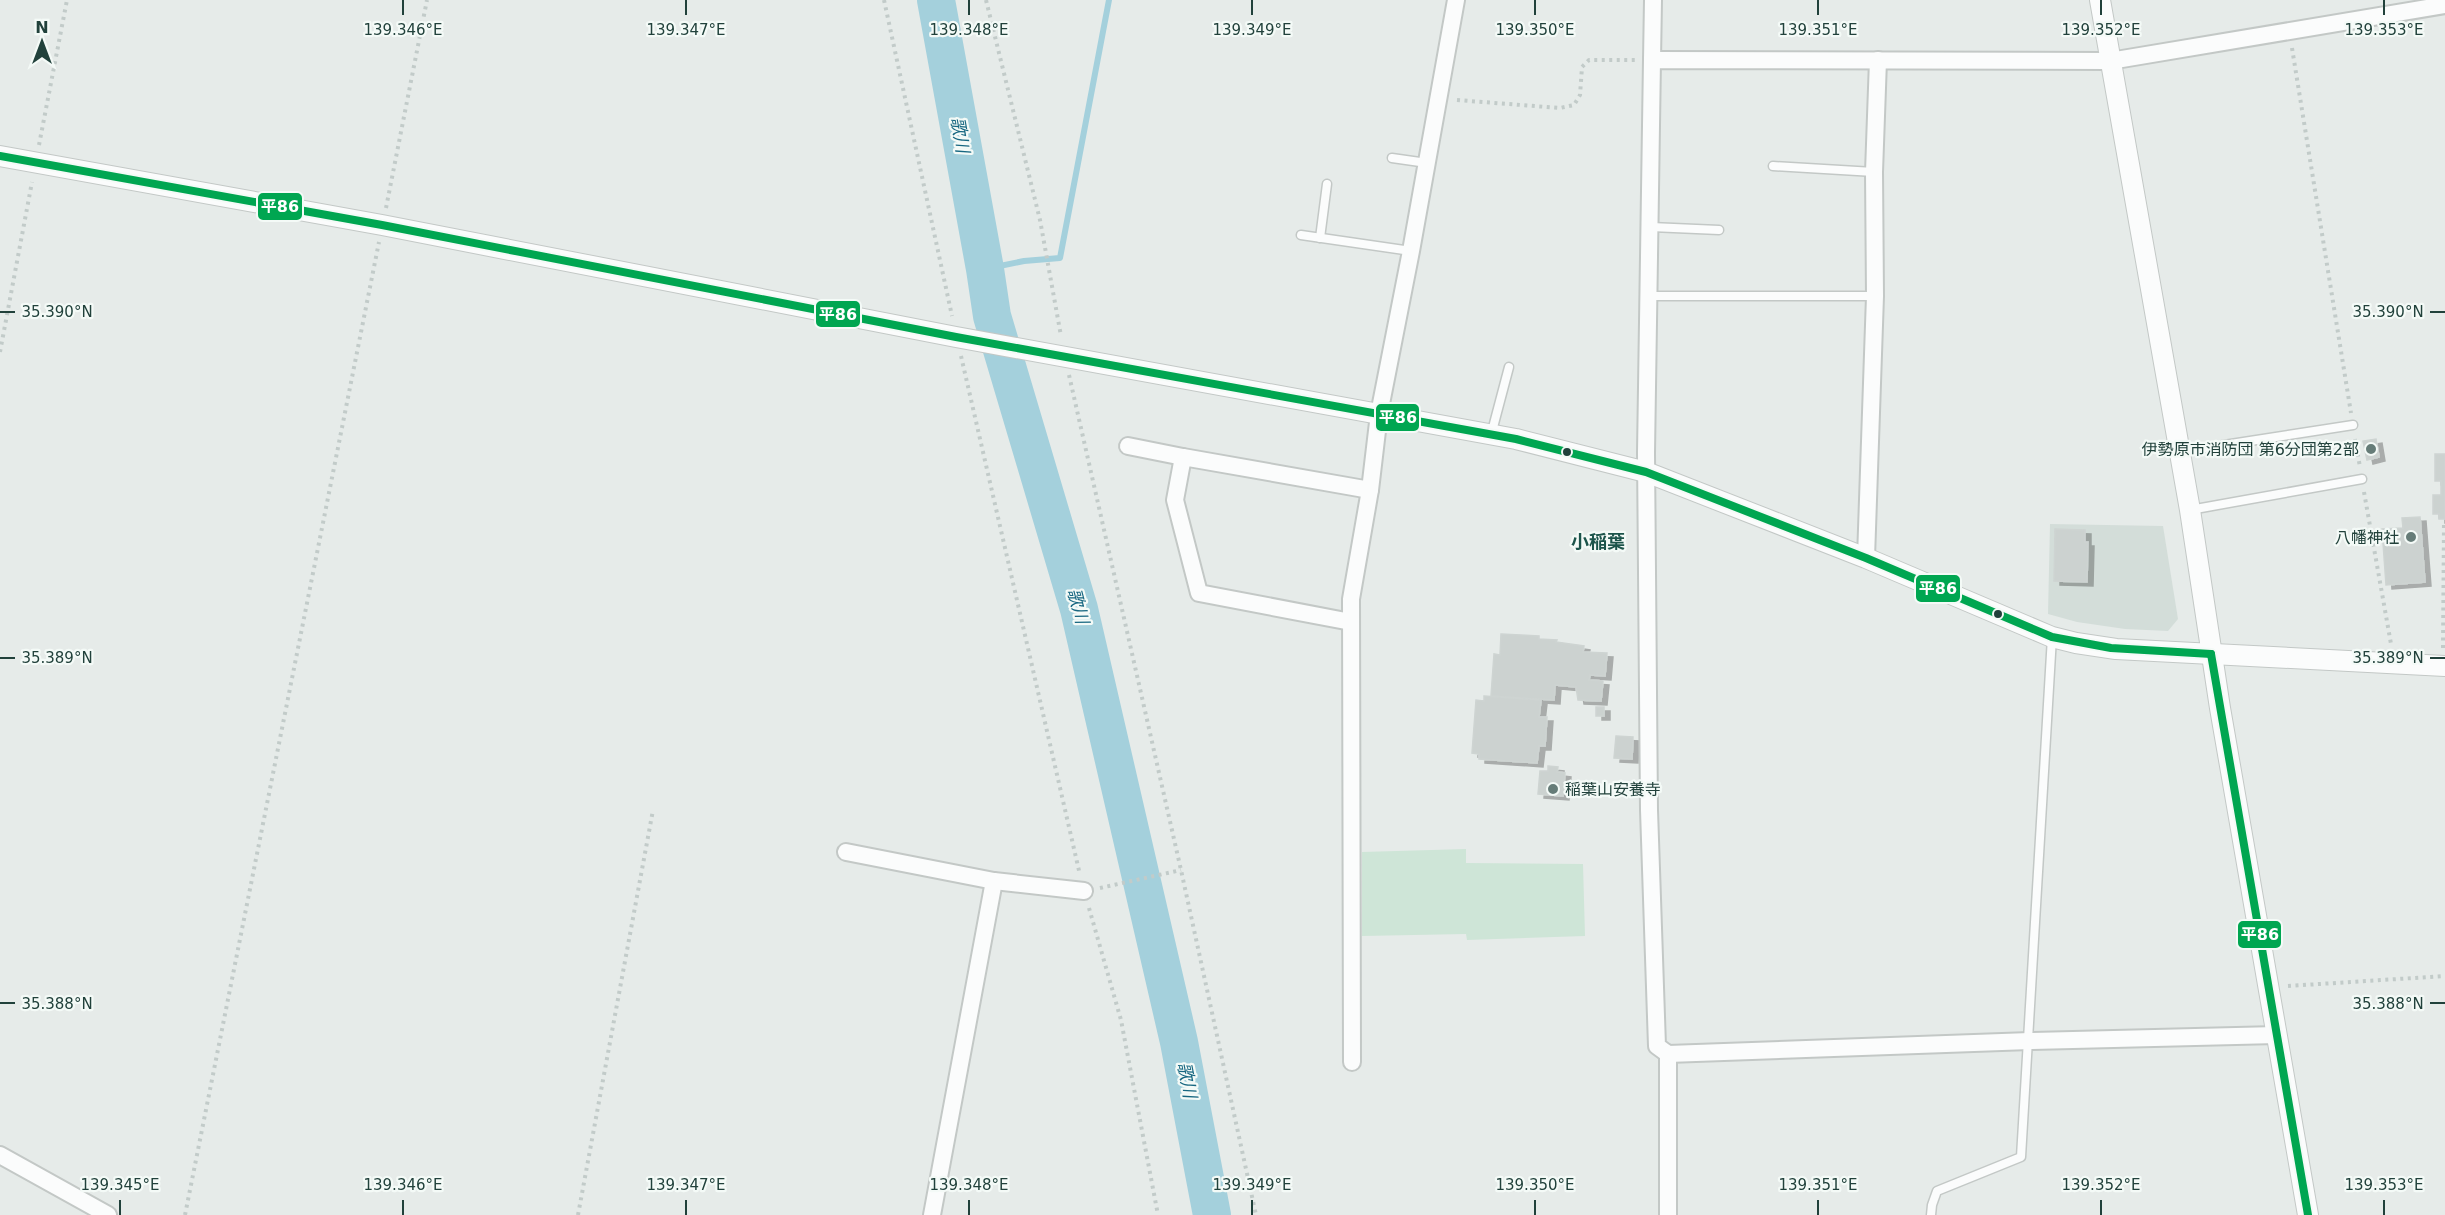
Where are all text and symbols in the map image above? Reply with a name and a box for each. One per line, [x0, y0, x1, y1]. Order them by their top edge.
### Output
north arrow [12, 12, 72, 72]
text: N [35, 18, 49, 37]
text: 139.346°E [363, 21, 443, 39]
text: 139.347°E [646, 21, 726, 39]
text: 139.348°E [929, 21, 1009, 39]
text: 139.349°E [1212, 21, 1292, 39]
text: 139.350°E [1495, 21, 1575, 39]
text: 139.351°E [1778, 21, 1858, 39]
text: 139.352°E [2061, 21, 2141, 39]
text: 139.353°E [2344, 21, 2424, 39]
water label: 歌川 [947, 115, 974, 156]
line badge: 平86 [257, 192, 303, 221]
text: 平86 [261, 197, 299, 216]
line badge: 平86 [815, 300, 861, 328]
text: 35.390°N [21, 303, 93, 321]
text: 35.390°N [2352, 303, 2424, 321]
text: 平86 [819, 305, 857, 324]
line badge: 平86 [1375, 403, 1420, 432]
text: 平86 [1379, 408, 1417, 427]
place label: 伊勢原市消防団 第6分団第2部 [2142, 440, 2359, 459]
marker: 伊勢原市消防団 第6分団第2部 [2364, 442, 2378, 456]
unlabelled marker [1561, 446, 1573, 458]
place label: 八幡神社 [2335, 528, 2399, 547]
marker: 八幡神社 [2404, 530, 2418, 544]
district label: 小稲葉 [1571, 531, 1625, 552]
line badge: 平86 [1915, 574, 1961, 603]
text: 平86 [1919, 579, 1957, 598]
water label: 歌川 [1064, 586, 1094, 628]
unlabelled marker [1992, 608, 2004, 620]
text: 35.389°N [21, 649, 93, 667]
text: 35.389°N [2352, 649, 2424, 667]
place label: 稲葉山安養寺 [1565, 780, 1661, 799]
marker: 稲葉山安養寺 [1546, 782, 1560, 796]
line badge: 平86 [2237, 920, 2282, 949]
text: 平86 [2241, 925, 2279, 944]
text: 35.388°N [21, 995, 93, 1013]
text: 35.388°N [2352, 995, 2424, 1013]
water label: 歌川 [1174, 1060, 1202, 1102]
text: 139.345°E [80, 1176, 160, 1194]
text: 139.346°E [363, 1176, 443, 1194]
text: 139.347°E [646, 1176, 726, 1194]
text: 139.348°E [929, 1176, 1009, 1194]
text: 139.349°E [1212, 1176, 1292, 1194]
text: 139.350°E [1495, 1176, 1575, 1194]
text: 139.351°E [1778, 1176, 1858, 1194]
text: 139.352°E [2061, 1176, 2141, 1194]
text: 139.353°E [2344, 1176, 2424, 1194]

